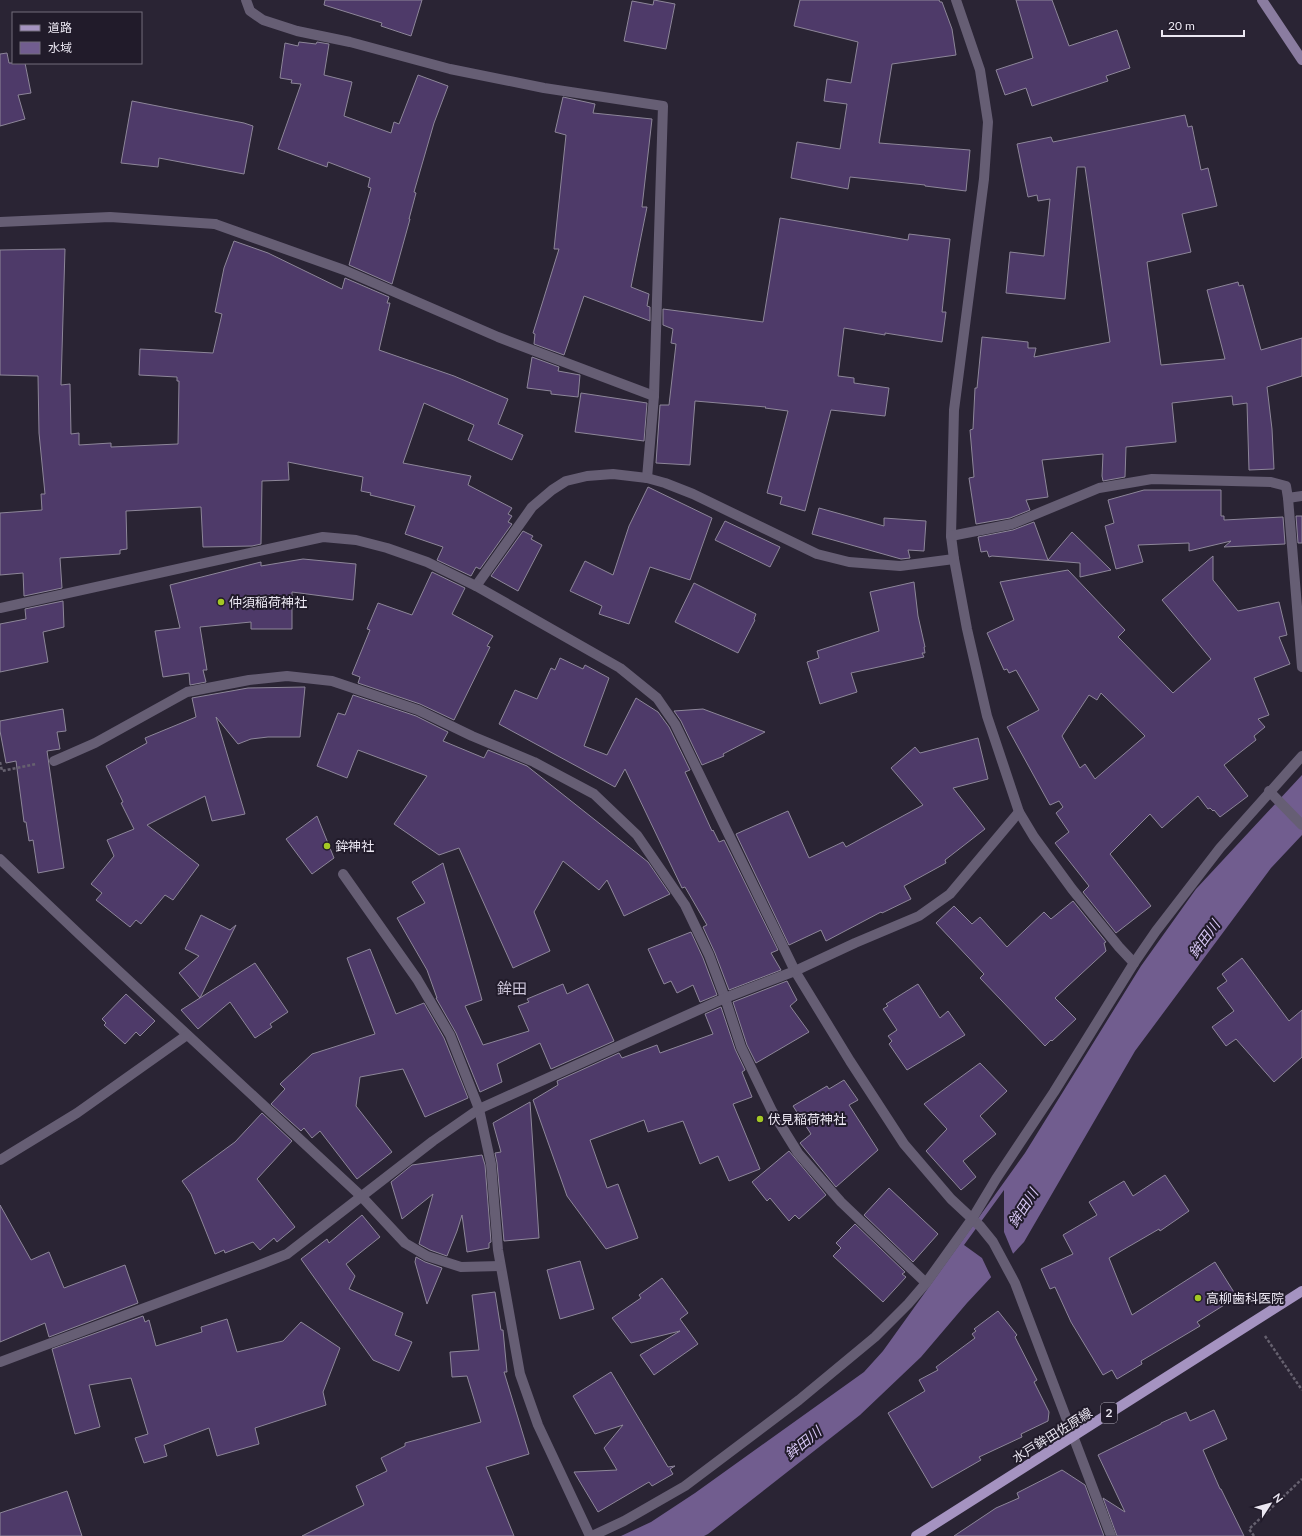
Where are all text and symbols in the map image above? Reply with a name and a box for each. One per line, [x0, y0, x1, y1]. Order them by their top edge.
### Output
legend [12, 12, 142, 64]
scale bar [1162, 12, 1244, 38]
text: 20 m [1168, 18, 1195, 33]
text: 道路 [48, 20, 72, 35]
text: 水域 [48, 40, 72, 55]
place label: 仲須稲荷神社 [229, 594, 307, 610]
marker: 仲須稲荷神社 [216, 597, 226, 607]
place label: 鉾神社 [335, 838, 374, 854]
marker: 鉾神社 [322, 841, 332, 851]
water label: 鉾田川 [1184, 915, 1224, 961]
district label: 鉾田 [497, 979, 527, 997]
place label: 伏見稲荷神社 [768, 1111, 846, 1127]
marker: 伏見稲荷神社 [755, 1114, 765, 1124]
water label: 鉾田川 [1004, 1184, 1042, 1230]
place label: 高柳歯科医院 [1206, 1290, 1284, 1306]
marker: 高柳歯科医院 [1193, 1293, 1203, 1303]
road number: 2 [1101, 1403, 1117, 1423]
street label: 水戸鉾田佐原線 [1009, 1404, 1095, 1466]
water label: 鉾田川 [781, 1422, 826, 1462]
north arrow [1250, 1484, 1290, 1524]
text: N [1271, 1491, 1286, 1505]

